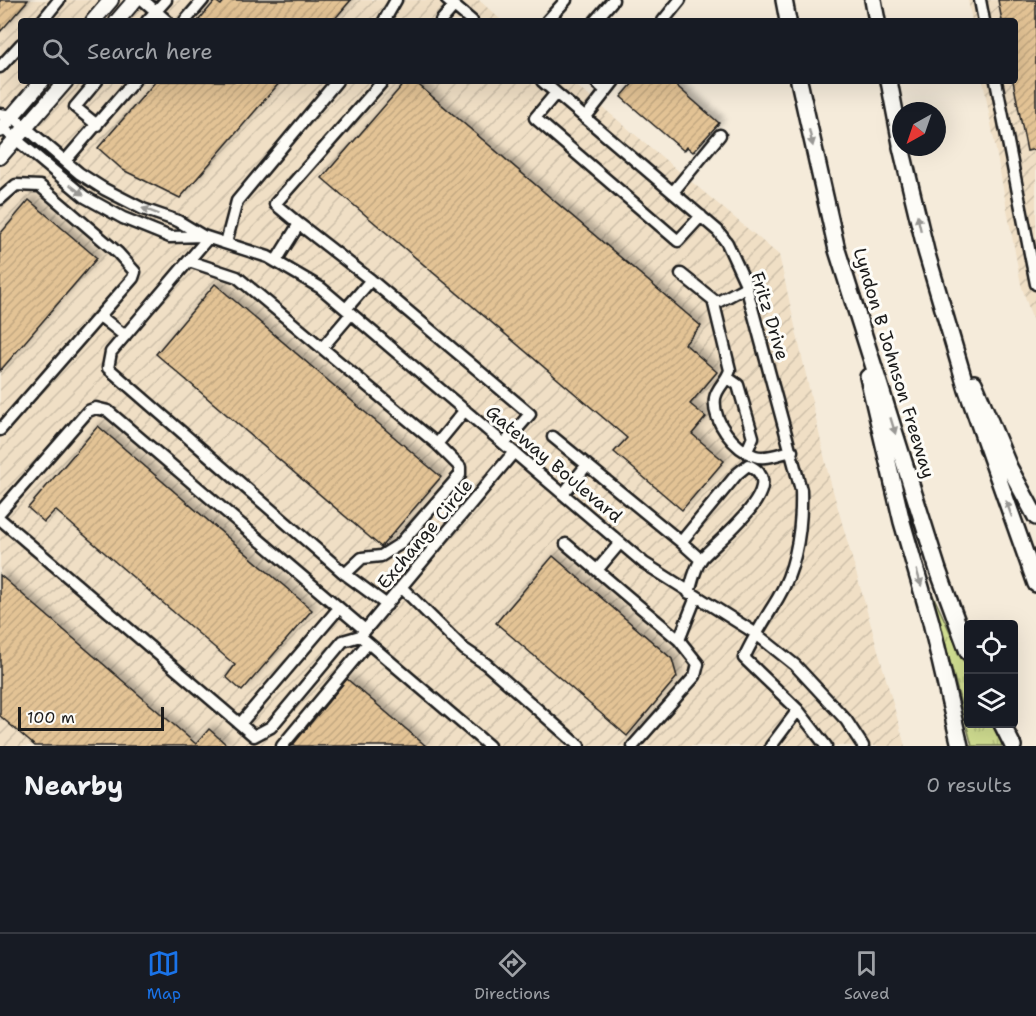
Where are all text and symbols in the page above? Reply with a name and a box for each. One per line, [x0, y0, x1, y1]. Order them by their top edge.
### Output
search box [18, 18, 1018, 84]
icon: search [39, 35, 72, 68]
text: Search here [87, 37, 213, 66]
north arrow [892, 102, 946, 156]
one-way arrow [807, 129, 816, 148]
one-way arrow [69, 184, 84, 196]
one-way arrow [141, 206, 159, 216]
one-way arrow [914, 214, 924, 232]
street label: Lyndon B Johnson Freeway [847, 245, 941, 481]
street label: Fritz Drive [745, 269, 795, 363]
street label: Gateway Boulevard [481, 400, 627, 528]
one-way arrow [889, 417, 898, 435]
street label: Exchange Circle [372, 474, 478, 594]
one-way arrow [1004, 500, 1014, 518]
one-way arrow [914, 569, 924, 587]
map controls [964, 620, 1018, 728]
button: locate [964, 620, 1018, 674]
button: layers [964, 674, 1018, 728]
scale bar [18, 704, 164, 732]
text: 100 m [27, 707, 75, 728]
text: Nearby [24, 768, 123, 803]
text: 0 results [926, 772, 1012, 798]
tab: Map [147, 947, 181, 1004]
tab: Directions [474, 947, 551, 1004]
tab: Saved [844, 947, 889, 1004]

